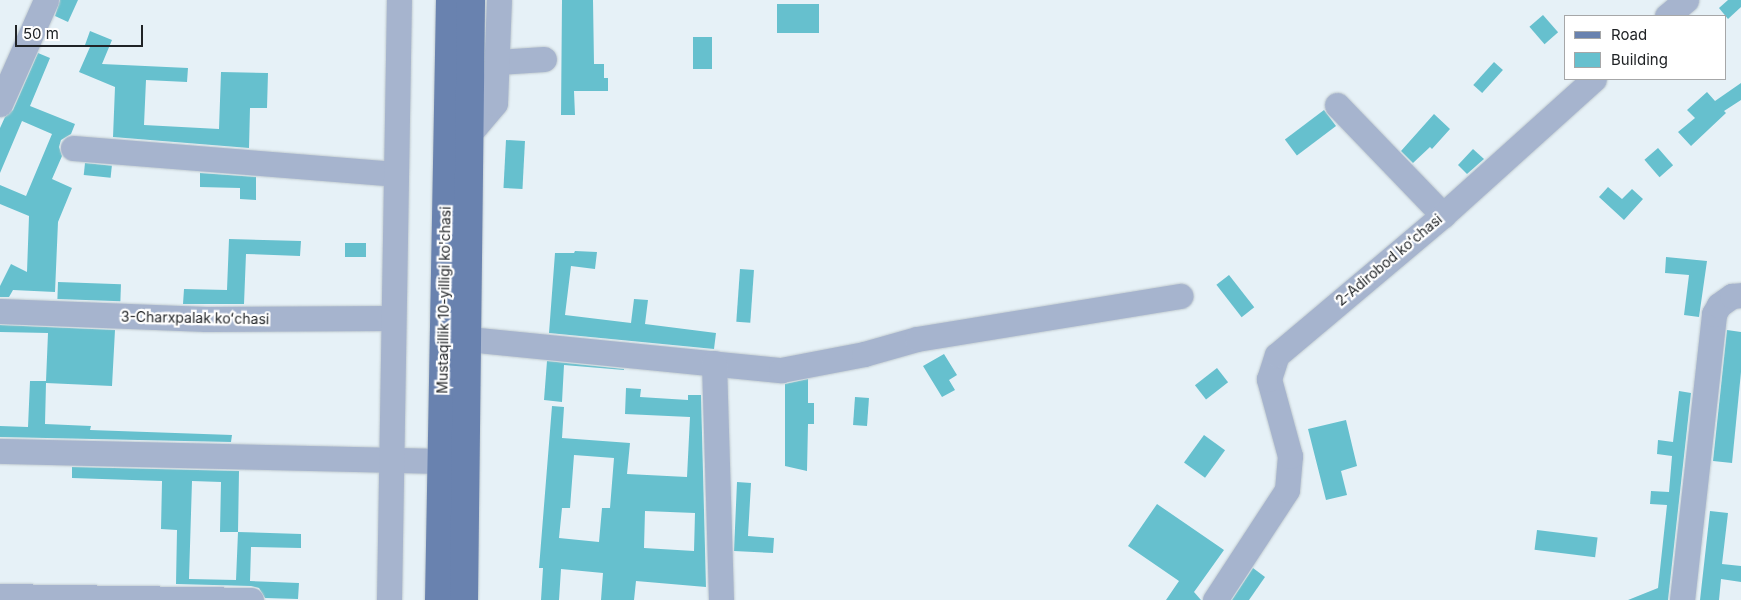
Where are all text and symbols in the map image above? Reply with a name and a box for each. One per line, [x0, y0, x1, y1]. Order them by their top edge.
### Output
scale bar [18, 15, 145, 47]
legend [1564, 15, 1726, 80]
text: 50 m [23, 24, 59, 43]
text: Road [1611, 25, 1647, 44]
text: Building [1611, 50, 1668, 69]
street label: Mustaqillik 10-yilligi ko'chasi [434, 206, 454, 394]
street label: 2-Adirobod koʻchasi [1332, 211, 1446, 309]
street label: 3-Charxpalak koʻchasi [121, 308, 269, 328]

